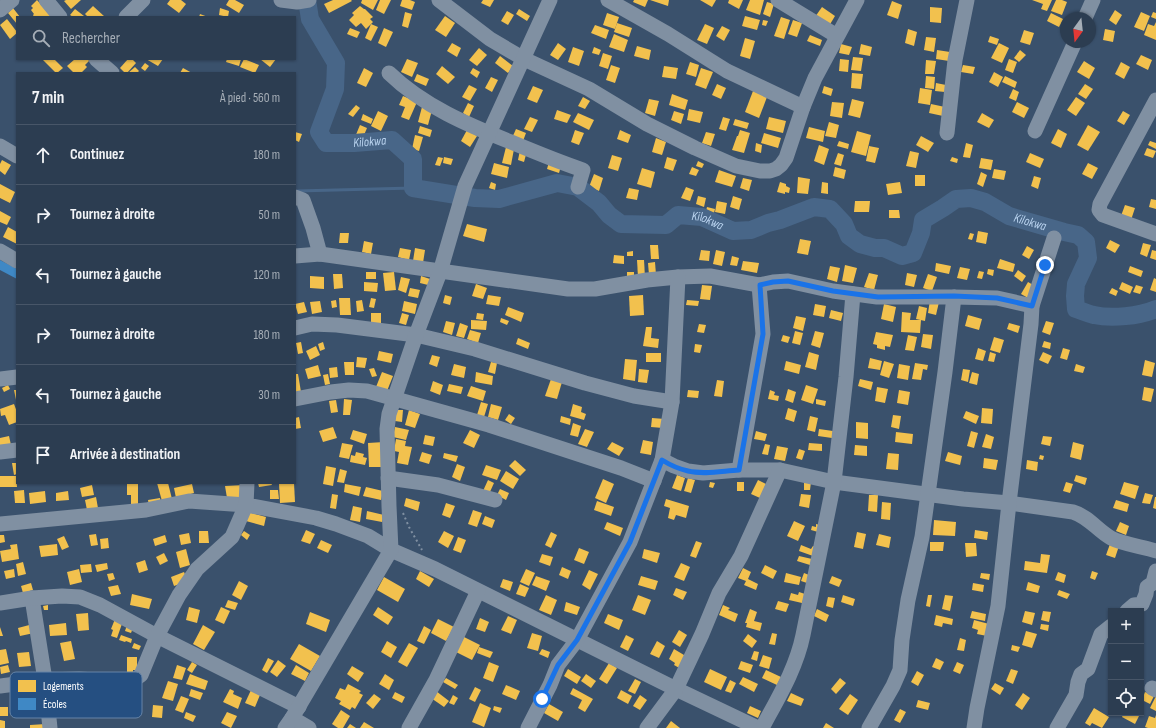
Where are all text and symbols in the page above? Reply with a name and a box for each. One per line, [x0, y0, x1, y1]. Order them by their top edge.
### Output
north arrow [1060, 12, 1096, 48]
search box [16, 16, 296, 60]
icon: search [30, 27, 52, 49]
text: Rechercher [62, 29, 120, 48]
text: 7 min [32, 88, 64, 108]
text: À pied · 560 m [220, 90, 280, 106]
water label: Kilokwa [353, 132, 388, 151]
icon: ahead [32, 144, 54, 166]
text: Continuez [70, 145, 124, 164]
text: 180 m [254, 147, 280, 163]
icon: right [32, 204, 54, 226]
text: Tournez à droite [70, 205, 155, 224]
text: 50 m [259, 207, 280, 223]
water label: Kilokwa [691, 208, 727, 234]
water label: Kilokwa [1012, 210, 1049, 235]
route end [1036, 256, 1054, 274]
icon: left [32, 264, 54, 286]
text: Tournez à gauche [70, 265, 161, 284]
text: 120 m [254, 267, 280, 283]
icon: right [32, 324, 54, 346]
text: Tournez à droite [70, 325, 155, 344]
text: 180 m [254, 327, 280, 343]
icon: left [32, 384, 54, 406]
text: Tournez à gauche [70, 385, 161, 404]
text: 30 m [258, 387, 280, 403]
icon: arrive [32, 444, 54, 466]
text: Arrivée à destination [70, 445, 180, 464]
map controls [1108, 608, 1144, 716]
button: + [1108, 608, 1144, 644]
button: − [1108, 644, 1144, 680]
legend [10, 672, 142, 718]
text: Logements [43, 680, 84, 693]
button: locate [1108, 680, 1144, 716]
route start [533, 690, 551, 708]
text: Écoles [43, 698, 67, 711]

